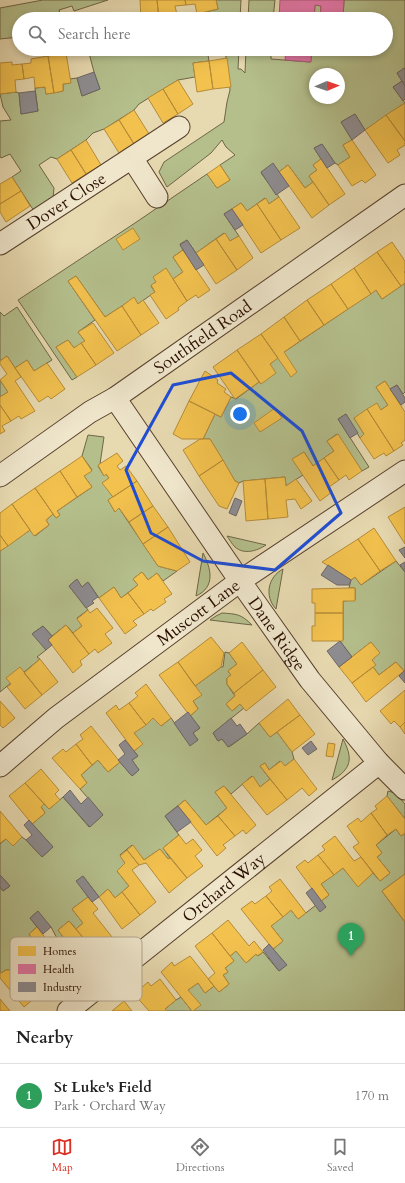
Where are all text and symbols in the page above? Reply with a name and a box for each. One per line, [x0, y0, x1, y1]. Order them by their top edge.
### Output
search box [12, 12, 393, 56]
icon: search [26, 23, 48, 45]
text: Search here [58, 24, 131, 44]
north arrow [309, 68, 345, 104]
street label: Dover Close [22, 167, 110, 235]
street label: Southfield Road [149, 295, 256, 379]
your location [230, 404, 250, 424]
street label: Muscott Lane [152, 574, 245, 651]
street label: Dane Ridge [243, 592, 311, 676]
street label: Orchard Way [178, 847, 270, 928]
pin: 1 [338, 923, 364, 956]
legend [10, 937, 142, 1001]
text: Homes [43, 944, 76, 959]
text: Health [43, 962, 74, 977]
text: Industry [43, 980, 82, 995]
text: Nearby [16, 1026, 73, 1049]
text: St Luke's Field [54, 1077, 152, 1097]
text: 1 [26, 1087, 32, 1105]
text: 170 m [355, 1087, 389, 1105]
text: Park · Orchard Way [54, 1097, 166, 1115]
tab: Map [51, 1136, 73, 1175]
tab: Directions [176, 1136, 224, 1175]
tab: Saved [327, 1136, 354, 1175]

